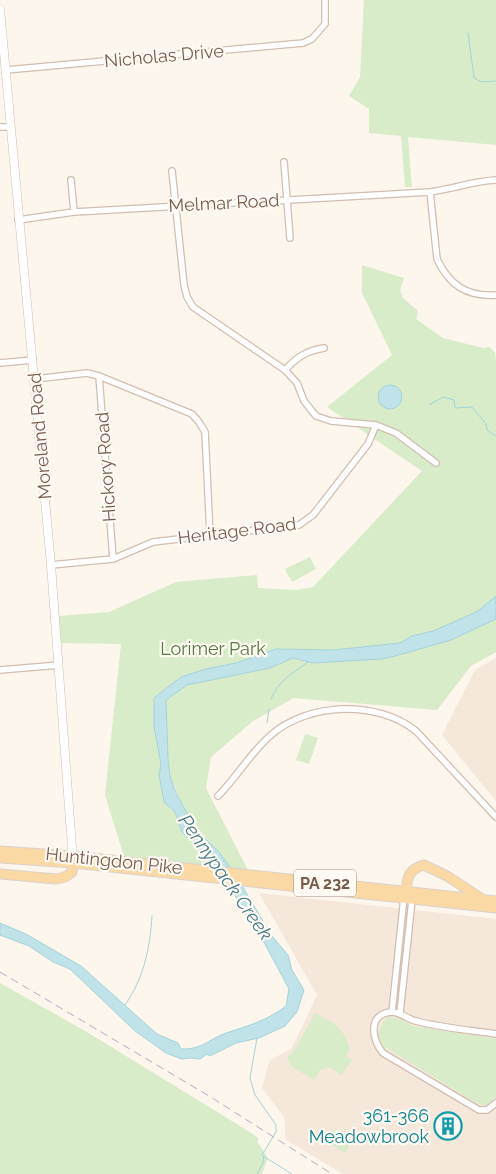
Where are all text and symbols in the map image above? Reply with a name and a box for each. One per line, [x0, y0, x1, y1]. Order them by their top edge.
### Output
street label: Nicholas Drive [103, 40, 225, 71]
street label: Melmar Road [168, 189, 280, 216]
street label: Moreland Road [24, 372, 56, 500]
street label: Hickory Road [91, 411, 120, 523]
street label: Heritage Road [176, 513, 297, 548]
park label: Lorimer Park [160, 638, 266, 659]
water label: Pennypack Creek [174, 810, 278, 944]
street label: Huntingdon Pike [44, 843, 184, 878]
road number: PA 232 [294, 870, 356, 896]
place label: 361-366 Meadowbrook [309, 1105, 429, 1147]
building icon: 361-366 Meadowbrook [433, 1111, 463, 1141]

